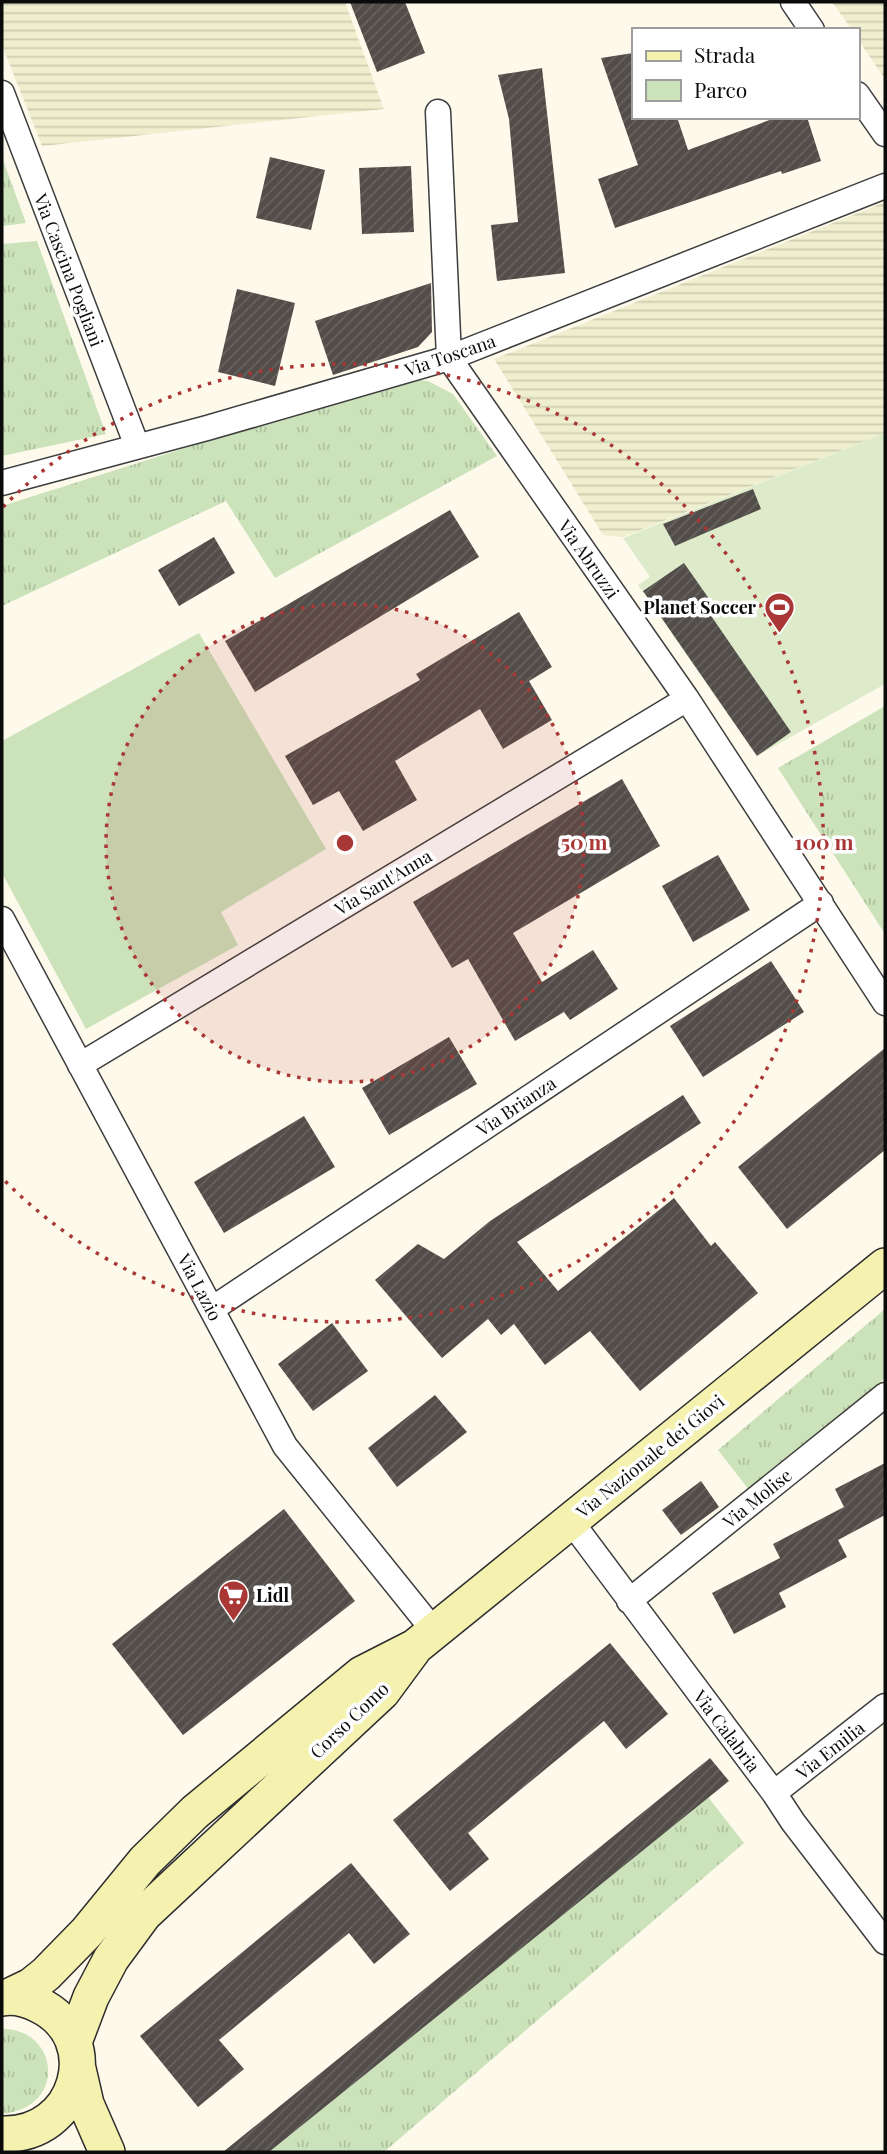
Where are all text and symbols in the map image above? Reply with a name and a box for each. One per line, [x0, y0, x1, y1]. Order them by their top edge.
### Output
legend [632, 28, 859, 119]
text: Strada [694, 40, 756, 68]
text: Parco [694, 75, 747, 103]
street label: Via Cascina Pogliani [28, 189, 109, 350]
street label: Via Toscana [400, 328, 499, 382]
street label: Via Abruzzi [552, 514, 625, 603]
sports icon: Planet Soccer [762, 590, 796, 634]
place label: Planet Soccer [643, 595, 757, 619]
text: 50 m [560, 827, 608, 855]
text: 100 m [794, 827, 854, 855]
centre of rings [333, 831, 357, 855]
street label: Via Sant'Anna [329, 844, 436, 921]
street label: Via Brianza [471, 1071, 560, 1142]
street label: Via Lazio [172, 1248, 228, 1325]
street label: Via Nazionale dei Giovi [570, 1389, 729, 1524]
street label: Via Molise [717, 1463, 796, 1534]
supermarket icon: Lidl [216, 1578, 250, 1622]
place label: Lidl [256, 1583, 289, 1607]
street label: Corso Como [304, 1676, 394, 1764]
street label: Via Calabria [688, 1684, 766, 1777]
street label: Via Emilia [790, 1716, 869, 1785]

